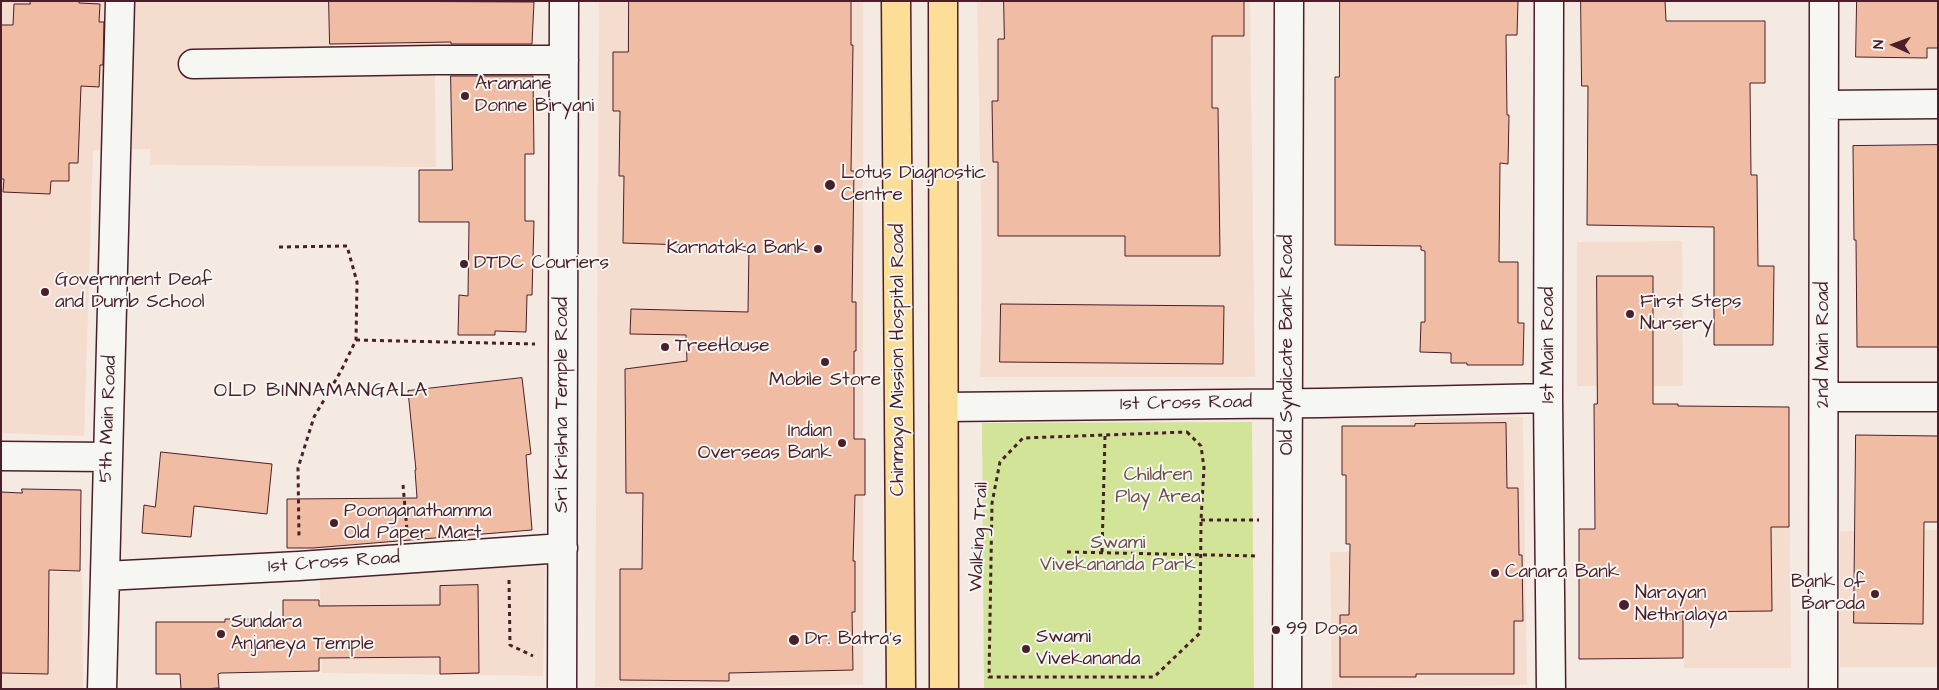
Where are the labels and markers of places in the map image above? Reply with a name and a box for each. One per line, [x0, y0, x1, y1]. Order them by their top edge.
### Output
place label: Aramane Donne Biryani [475, 74, 594, 118]
marker: Aramane Donne Biryani [459, 90, 471, 102]
place label: Lotus Diagnostic Centre [841, 163, 986, 207]
marker: Lotus Diagnostic Centre [823, 178, 837, 192]
place label: Karnataka Bank [667, 238, 808, 260]
marker: Karnataka Bank [812, 243, 824, 255]
place label: DTDC Couriers [474, 253, 609, 275]
marker: DTDC Couriers [458, 258, 470, 270]
place label: Government Deaf and Dumb School [55, 270, 212, 314]
marker: Government Deaf and Dumb School [39, 286, 51, 298]
place label: First Steps Nursery [1640, 292, 1742, 336]
marker: First Steps Nursery [1624, 308, 1636, 320]
place label: TreeHouse [675, 336, 770, 358]
marker: TreeHouse [659, 341, 671, 353]
marker: Mobile Store [819, 356, 831, 368]
place label: Mobile Store [769, 370, 881, 392]
place label: Indian Overseas Bank [698, 421, 832, 465]
marker: Indian Overseas Bank [836, 437, 848, 449]
place label: Poonganathamma Old Paper Mart [344, 501, 492, 545]
marker: Poonganathamma Old Paper Mart [328, 517, 340, 529]
place label: Canara Bank [1505, 562, 1619, 584]
marker: Canara Bank [1489, 567, 1501, 579]
place label: Bank of Baroda [1791, 572, 1865, 616]
place label: Narayan Nethralaya [1635, 583, 1727, 627]
marker: Bank of Baroda [1869, 588, 1881, 600]
marker: Narayan Nethralaya [1617, 598, 1631, 612]
place label: Sundara Anjaneya Temple [231, 612, 374, 656]
place label: 99 Dosa [1286, 619, 1357, 641]
marker: 99 Dosa [1270, 624, 1282, 636]
place label: Swami Vivekananda [1036, 627, 1140, 671]
marker: Sundara Anjaneya Temple [215, 628, 227, 640]
place label: Dr. Batra's [805, 629, 902, 651]
marker: Dr. Batra's [787, 633, 801, 647]
marker: Swami Vivekananda [1020, 643, 1032, 655]

